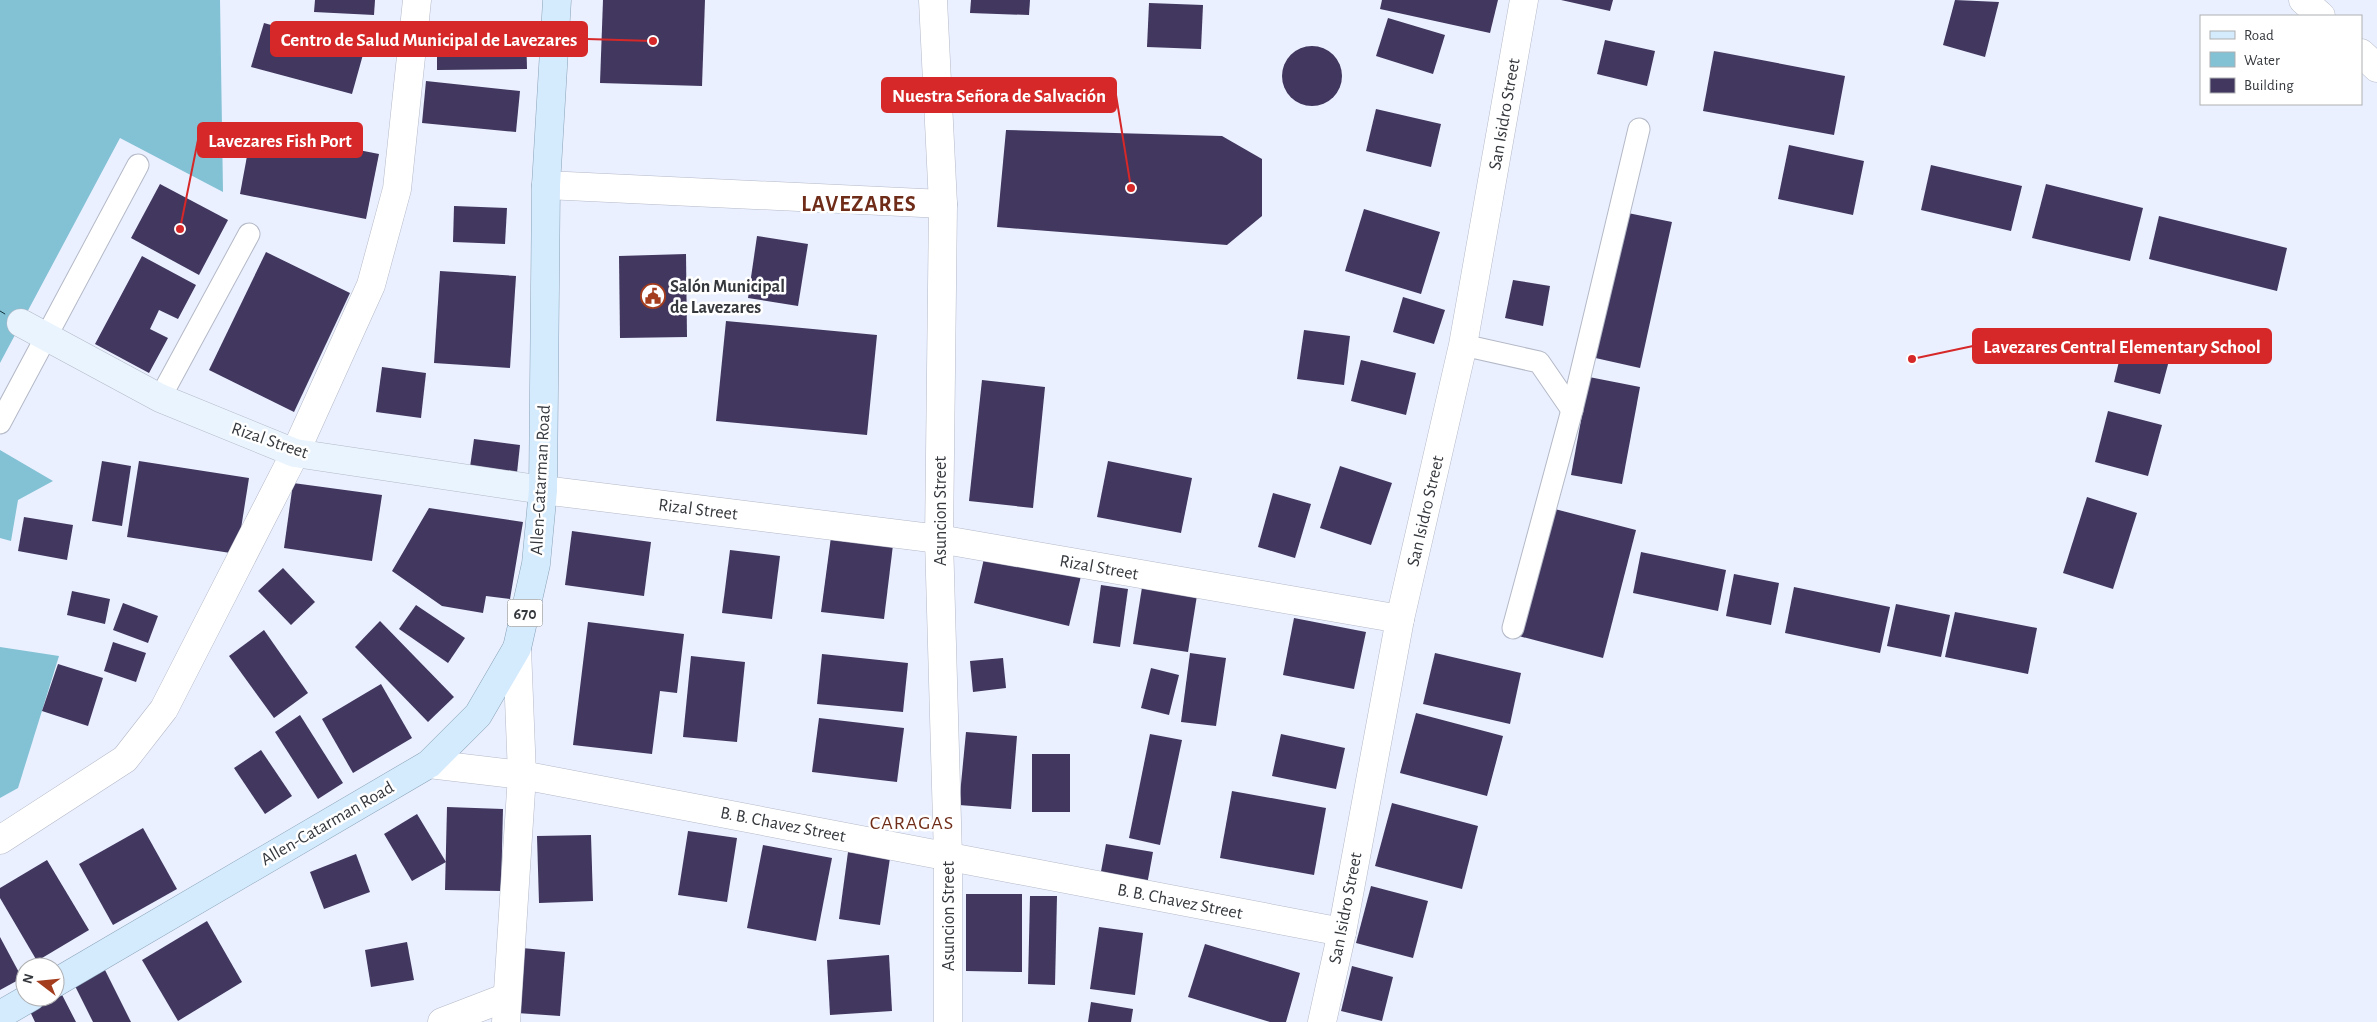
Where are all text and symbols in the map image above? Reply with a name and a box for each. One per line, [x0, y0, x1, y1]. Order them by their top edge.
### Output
legend [2200, 15, 2362, 105]
callout: Centro de Salud Municipal de Lavezares [271, 22, 587, 56]
text: Road [2244, 28, 2274, 43]
text: Centro de Salud Municipal de Lavezares [281, 31, 577, 50]
text: Water [2244, 53, 2280, 68]
street label: San Isidro Street [1486, 57, 1524, 172]
callout: Nuestra Señora de Salvación [882, 78, 1116, 112]
text: Building [2244, 78, 2294, 93]
text: Nuestra Señora de Salvación [892, 87, 1106, 106]
callout: Lavezares Fish Port [198, 123, 362, 157]
text: Lavezares Fish Port [208, 132, 352, 151]
district label: LAVEZARES [801, 193, 917, 215]
place label: Salón Municipal de Lavezares [670, 278, 785, 317]
public building icon: Salón Municipal de Lavezares [640, 283, 666, 309]
callout: Lavezares Central Elementary School [1973, 329, 2271, 363]
text: Lavezares Central Elementary School [1983, 338, 2261, 357]
street label: Allen-Catarman Road [528, 404, 554, 556]
street label: Rizal Street [229, 419, 311, 463]
street label: San Isidro Street [1404, 454, 1448, 568]
street label: Asuncion Street [932, 456, 950, 566]
street label: Rizal Street [657, 496, 739, 524]
street label: Rizal Street [1058, 552, 1140, 584]
road number: 670 [508, 600, 542, 626]
street label: Allen-Catarman Road [258, 778, 397, 869]
street label: B. B. Chavez Street [719, 804, 847, 846]
district label: CARAGAS [870, 813, 954, 833]
street label: San Isidro Street [1326, 851, 1366, 966]
street label: Asuncion Street [940, 861, 958, 971]
street label: B. B. Chavez Street [1116, 881, 1244, 923]
north arrow [15, 957, 65, 1007]
text: N [20, 972, 37, 985]

